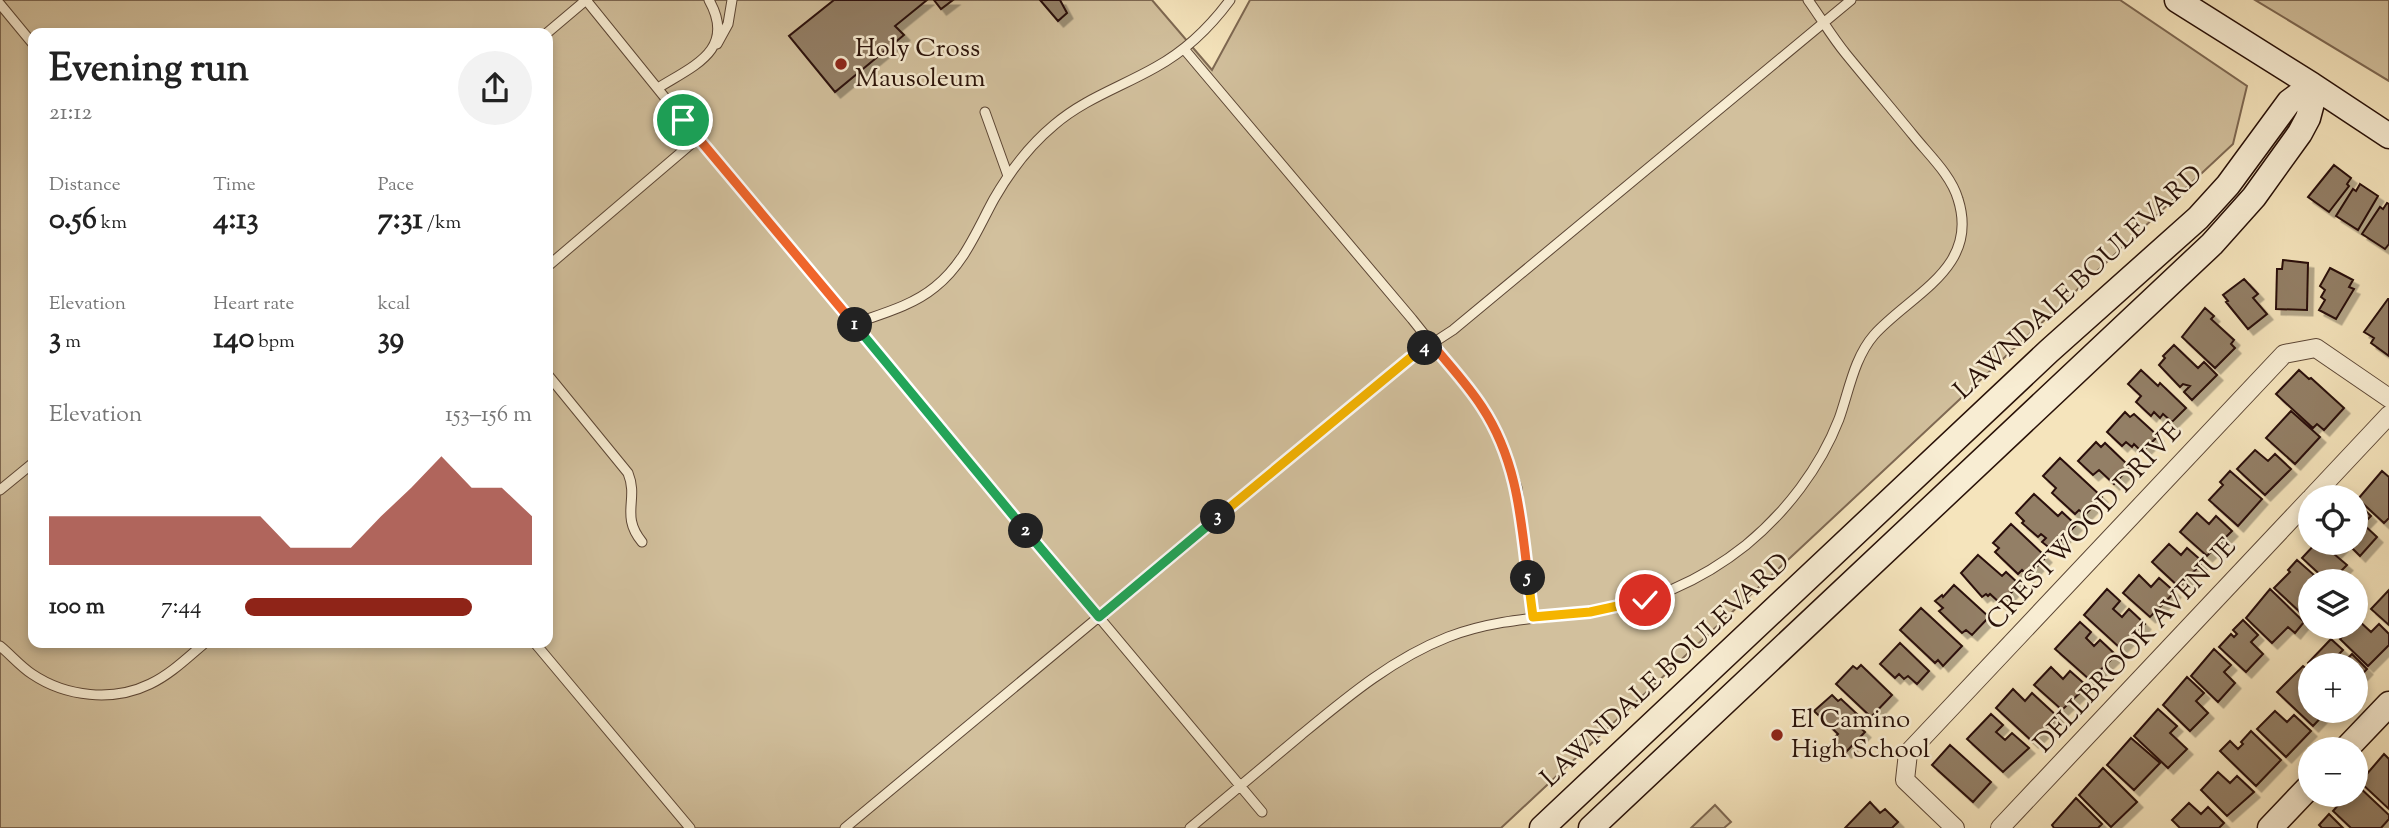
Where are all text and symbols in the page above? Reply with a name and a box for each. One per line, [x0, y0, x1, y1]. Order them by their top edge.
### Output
place label: Holy Cross Mausoleum [855, 31, 985, 98]
text: Evening run [49, 44, 249, 98]
button: share [458, 51, 532, 125]
marker: Holy Cross Mausoleum [833, 56, 849, 72]
pin [653, 90, 713, 150]
text: 21:12 [49, 97, 92, 130]
icon: arrive [664, 101, 702, 139]
street label: LAWNDALE BOULEVARD [1946, 157, 2212, 409]
text: Distance [49, 172, 121, 199]
text: Time [213, 172, 256, 199]
text: Pace [378, 172, 414, 199]
text: 0.56 [49, 199, 97, 242]
text: 4:13 [213, 199, 259, 242]
text: 7:31 [378, 199, 423, 242]
text: km [97, 210, 127, 237]
text: /km [423, 210, 461, 237]
text: Elevation [49, 291, 126, 318]
text: Heart rate [213, 291, 294, 318]
text: kcal [378, 291, 410, 318]
pin: 1 [838, 308, 872, 342]
text: 1 [851, 311, 858, 338]
text: 3 [49, 318, 61, 361]
text: 140 [213, 318, 254, 361]
text: 39 [378, 318, 404, 361]
text: m [61, 329, 81, 356]
text: bpm [254, 329, 295, 356]
pin: 4 [1408, 330, 1442, 366]
text: 4 [1420, 334, 1429, 361]
text: Elevation [49, 399, 142, 432]
text: 153–156 m [445, 399, 532, 432]
street label: CRESTWOOD DRIVE [1979, 415, 2192, 639]
map controls [2298, 485, 2368, 807]
button: locate [2298, 485, 2368, 555]
pin: 3 [1200, 500, 1236, 534]
text: 3 [1214, 503, 1221, 530]
pin: 2 [1009, 514, 1044, 548]
text: 2 [1021, 517, 1030, 544]
street label: DELLBROOK AVENUE [2026, 530, 2246, 762]
street label: LAWNDALE BOULEVARD [1533, 545, 1799, 797]
pin: 5 [1510, 560, 1546, 596]
text: 5 [1524, 564, 1531, 591]
button: layers [2298, 569, 2368, 639]
pin [1615, 570, 1675, 630]
icon: check [1626, 581, 1664, 619]
text: 100 m [49, 591, 105, 624]
text: 7:44 [161, 591, 202, 624]
button: + [2298, 653, 2368, 723]
place label: El Camino High School [1791, 702, 1930, 769]
marker: El Camino High School [1769, 727, 1785, 743]
button: − [2298, 737, 2368, 807]

